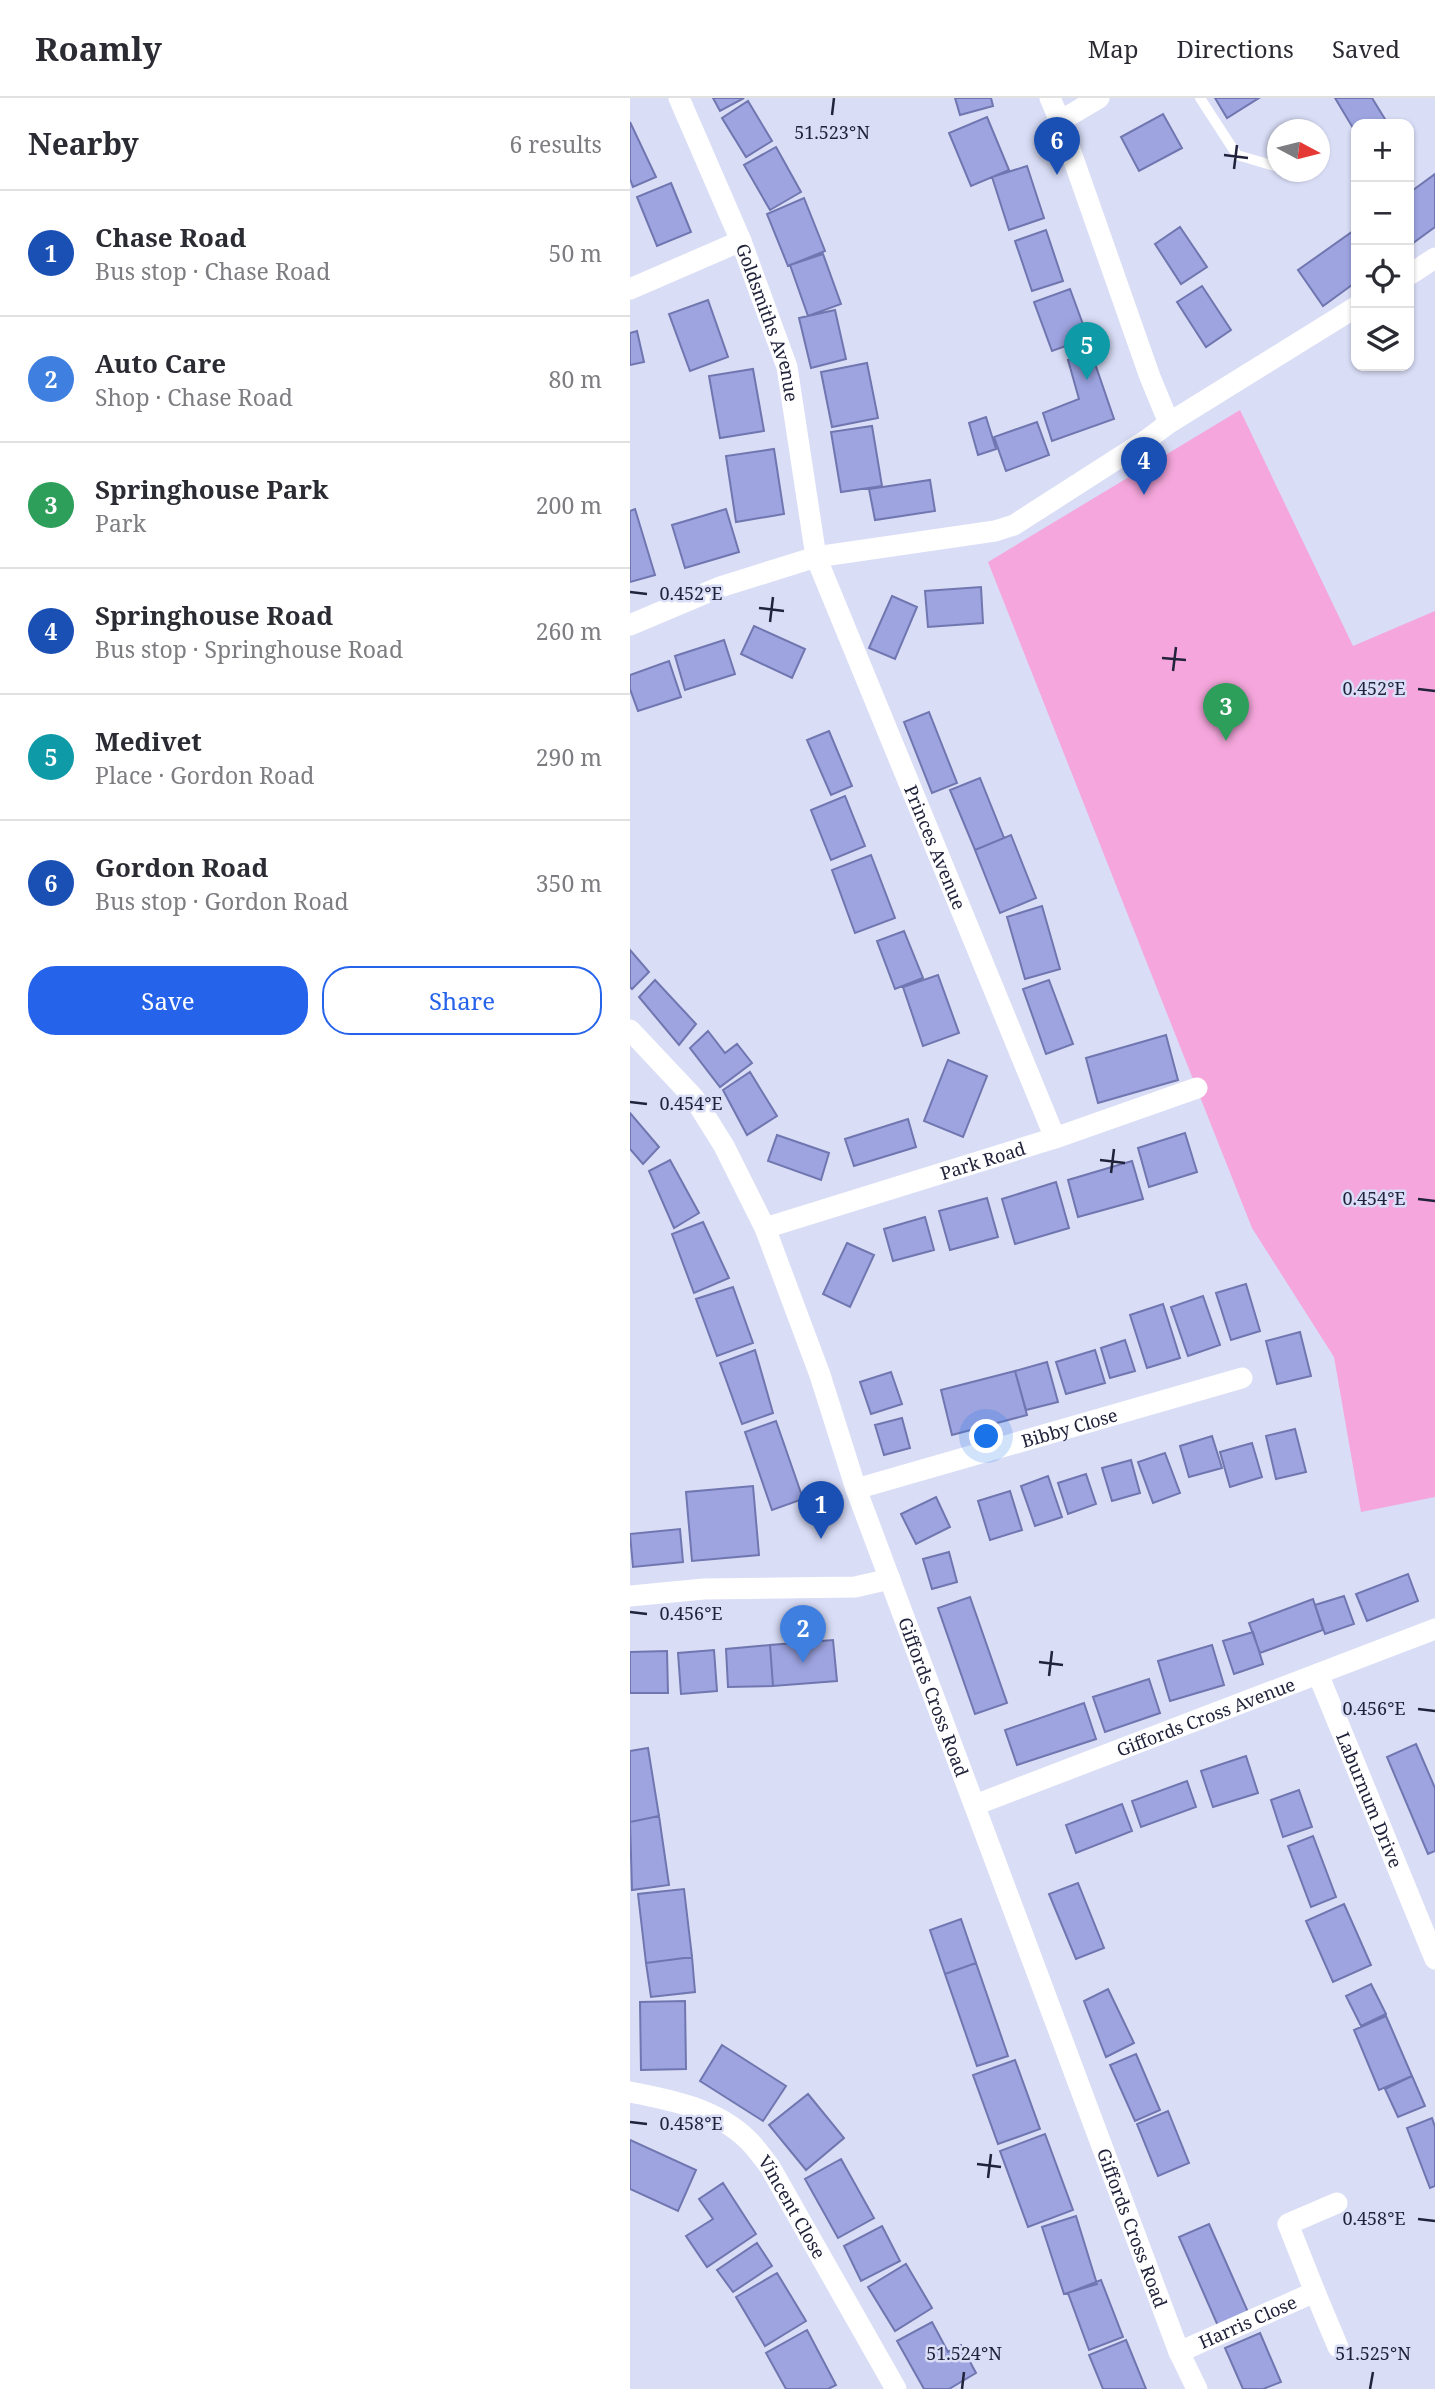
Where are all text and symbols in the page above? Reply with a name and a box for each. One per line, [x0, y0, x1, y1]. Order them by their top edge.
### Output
text: Roamly [35, 26, 162, 71]
text: Map [1088, 32, 1139, 65]
text: Directions [1177, 32, 1294, 65]
text: Saved [1332, 32, 1400, 65]
pin: 6 [1034, 117, 1080, 175]
north arrow [1267, 119, 1330, 182]
map controls [1351, 119, 1414, 371]
button: + [1351, 119, 1414, 182]
text: 51.523°N [794, 120, 870, 144]
text: Nearby [28, 123, 139, 164]
text: 6 results [509, 128, 602, 160]
button: − [1351, 182, 1414, 245]
text: Chase Road [95, 219, 246, 255]
text: 1 [45, 237, 58, 269]
text: 50 m [549, 237, 602, 269]
street label: Goldsmiths Avenue [731, 240, 804, 403]
button: locate [1351, 245, 1414, 308]
text: Bus stop · Chase Road [95, 255, 330, 287]
button: layers [1351, 308, 1414, 371]
pin: 5 [1064, 322, 1110, 380]
text: Auto Care [95, 345, 226, 381]
text: 2 [45, 363, 58, 395]
text: 80 m [549, 363, 602, 395]
text: Shop · Chase Road [95, 381, 293, 413]
pin: 4 [1121, 437, 1167, 495]
text: Springhouse Park [95, 471, 329, 507]
text: 3 [45, 489, 58, 521]
text: 200 m [536, 489, 602, 521]
text: Park [95, 507, 146, 539]
text: 0.452°E [659, 581, 723, 605]
text: Springhouse Road [95, 597, 333, 633]
text: 4 [45, 615, 58, 647]
text: 260 m [536, 615, 602, 647]
text: Bus stop · Springhouse Road [95, 633, 403, 665]
text: 0.452°E [1342, 676, 1406, 700]
pin: 3 [1203, 683, 1249, 741]
text: Medivet [95, 723, 202, 759]
text: 5 [45, 741, 58, 773]
text: 290 m [536, 741, 602, 773]
text: Place · Gordon Road [95, 759, 314, 791]
street label: Princes Avenue [899, 781, 972, 913]
text: Gordon Road [95, 849, 268, 885]
text: 6 [45, 867, 58, 899]
text: 350 m [536, 867, 602, 899]
text: Bus stop · Gordon Road [95, 885, 349, 917]
button: Save [28, 966, 308, 1035]
button: Share [322, 966, 602, 1035]
text: 0.454°E [659, 1091, 723, 1115]
street label: Park Road [937, 1136, 1028, 1185]
text: 0.454°E [1342, 1186, 1406, 1210]
street label: Bibby Close [1018, 1402, 1120, 1453]
your location [969, 1419, 1003, 1453]
pin: 1 [798, 1481, 844, 1539]
text: 0.456°E [659, 1601, 723, 1625]
pin: 2 [780, 1605, 826, 1663]
street label: Giffords Cross Road [893, 1614, 975, 1780]
street label: Giffords Cross Avenue [1113, 1672, 1298, 1762]
text: 0.456°E [1342, 1696, 1406, 1720]
street label: Laburnum Drive [1331, 1728, 1408, 1871]
text: 0.458°E [659, 2111, 723, 2135]
street label: Giffords Cross Road [1092, 2145, 1173, 2311]
street label: Vincent Close [753, 2150, 832, 2263]
text: 0.458°E [1342, 2206, 1406, 2230]
street label: Harris Close [1195, 2290, 1300, 2354]
text: 51.524°N [926, 2341, 1002, 2365]
text: 51.525°N [1335, 2341, 1411, 2365]

